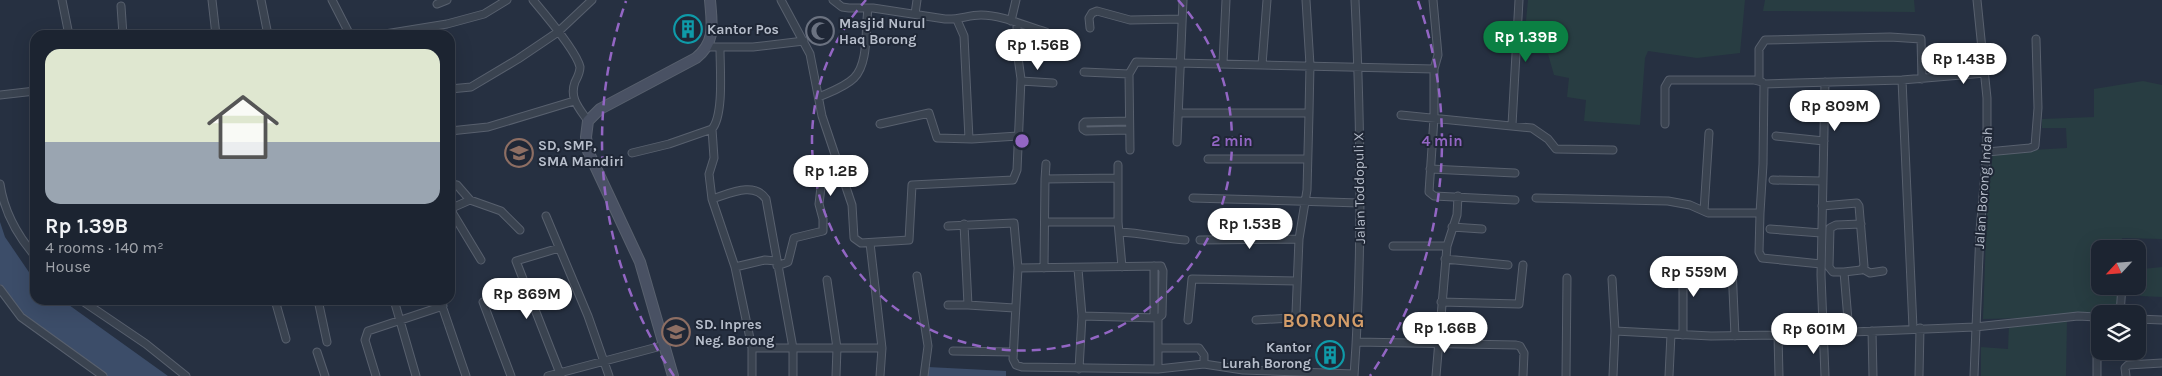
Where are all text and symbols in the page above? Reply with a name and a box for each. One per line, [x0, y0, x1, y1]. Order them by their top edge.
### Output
building icon: Kantor Pos [673, 14, 703, 44]
place label: Masjid Nurul Haq Borong [839, 15, 926, 48]
mosque icon: Masjid Nurul Haq Borong [805, 16, 835, 46]
pin: Rp 1.39B [1474, 20, 1578, 63]
place label: Kantor Pos [707, 21, 779, 38]
text: Rp 1.39B [1494, 27, 1558, 46]
pin: Rp 1.56B [986, 28, 1090, 71]
text: Rp 1.56B [1007, 35, 1069, 54]
pin: Rp 1.43B [1912, 42, 2016, 85]
text: Rp 1.43B [1932, 49, 1996, 68]
icon: home [198, 82, 288, 172]
pin: Rp 809M [1789, 90, 1881, 132]
text: Rp 809M [1801, 96, 1869, 115]
street label: Jalan Borong Indah [1971, 126, 1996, 250]
centre of rings [1013, 132, 1031, 150]
text: 2 min [1211, 132, 1253, 150]
street label: Jalan Toddopuli X [1350, 132, 1369, 244]
text: 4 min [1421, 132, 1463, 150]
place label: SD, SMP, SMA Mandiri [538, 137, 624, 170]
school or university icon: SD, SMP, SMA Mandiri [504, 138, 534, 168]
pin: Rp 1.2B [785, 154, 877, 197]
text: Rp 1.2B [804, 161, 858, 180]
pin: Rp 1.53B [1198, 208, 1302, 250]
text: Rp 1.39B [45, 214, 128, 238]
text: Rp 1.53B [1219, 214, 1281, 233]
text: 4 rooms · 140 m² [45, 238, 164, 257]
north arrow [2091, 240, 2146, 295]
map controls [2091, 240, 2146, 360]
pin: Rp 559M [1648, 256, 1740, 298]
text: House [45, 257, 91, 276]
text: Rp 559M [1661, 262, 1727, 281]
pin: Rp 869M [481, 278, 573, 320]
text: Rp 869M [493, 284, 561, 303]
button: layers [2091, 305, 2146, 360]
district label: BORONG [1283, 310, 1365, 332]
pin: Rp 1.66B [1393, 312, 1497, 354]
pin: Rp 601M [1768, 312, 1860, 355]
place label: SD. Inpres Neg. Borong [695, 316, 774, 349]
school or university icon: SD. Inpres Neg. Borong [661, 317, 691, 347]
text: Rp 1.66B [1413, 318, 1477, 337]
text: Rp 601M [1782, 319, 1846, 338]
place label: Kantor Lurah Borong [1222, 339, 1311, 372]
building icon: Kantor Lurah Borong [1315, 340, 1345, 370]

